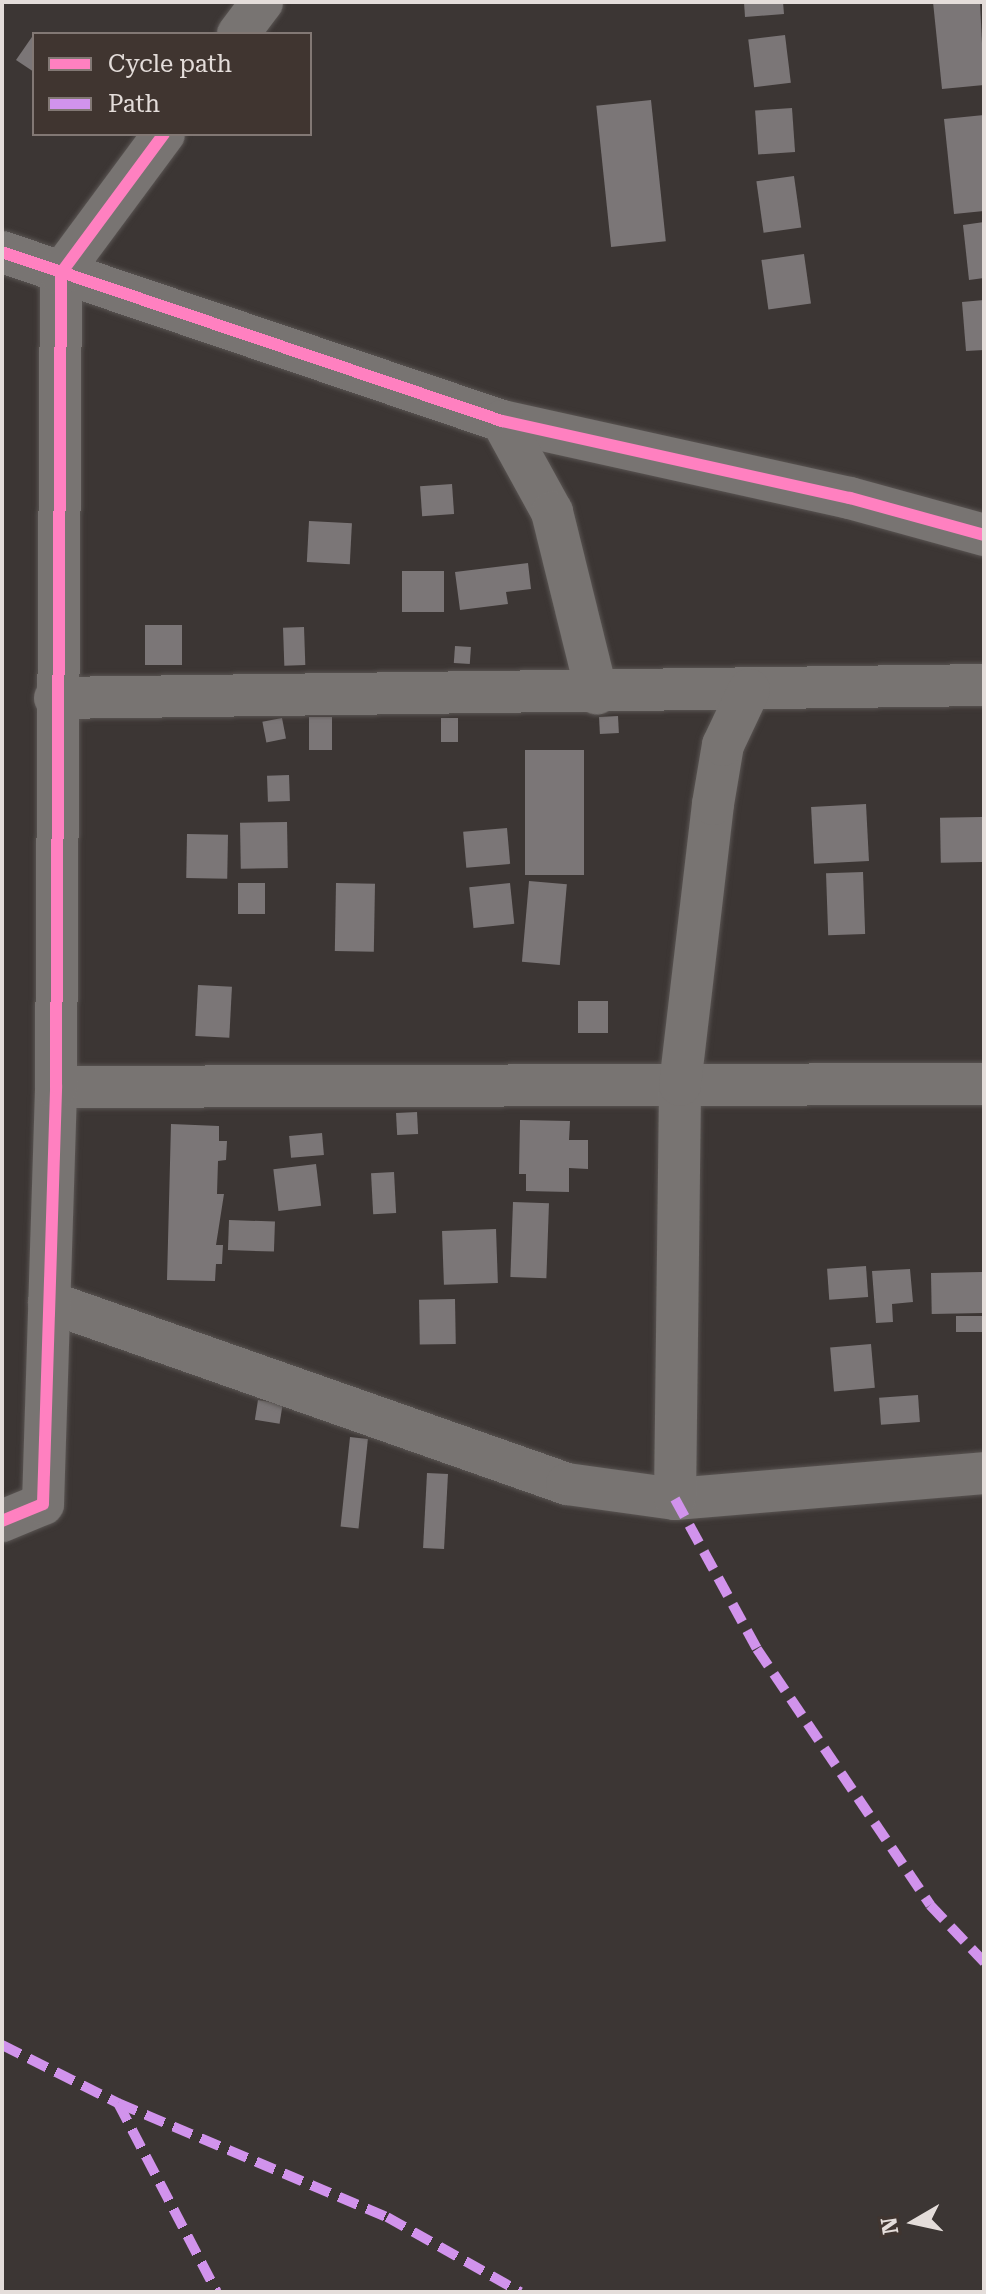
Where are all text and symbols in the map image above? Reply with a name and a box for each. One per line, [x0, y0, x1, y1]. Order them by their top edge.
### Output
legend [32, 32, 312, 136]
text: Cycle path [108, 50, 232, 78]
text: Path [108, 90, 160, 118]
north arrow [874, 2182, 954, 2262]
text: N [876, 2216, 903, 2236]

